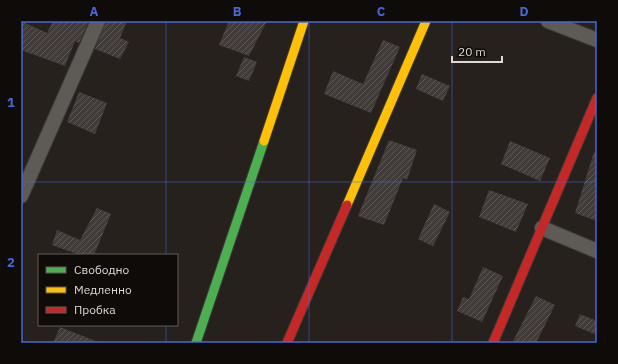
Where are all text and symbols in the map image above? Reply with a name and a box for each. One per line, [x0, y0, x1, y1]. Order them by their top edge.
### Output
text: A [90, 3, 99, 20]
text: B [233, 3, 242, 20]
text: C [377, 3, 386, 20]
text: D [519, 3, 529, 20]
scale bar [452, 38, 502, 64]
text: 20 m [458, 44, 486, 59]
text: 1 [7, 94, 15, 111]
text: 2 [7, 254, 15, 271]
legend [38, 254, 178, 326]
text: Свободно [74, 262, 130, 277]
text: Медленно [74, 282, 132, 297]
text: Пробка [74, 302, 116, 317]

